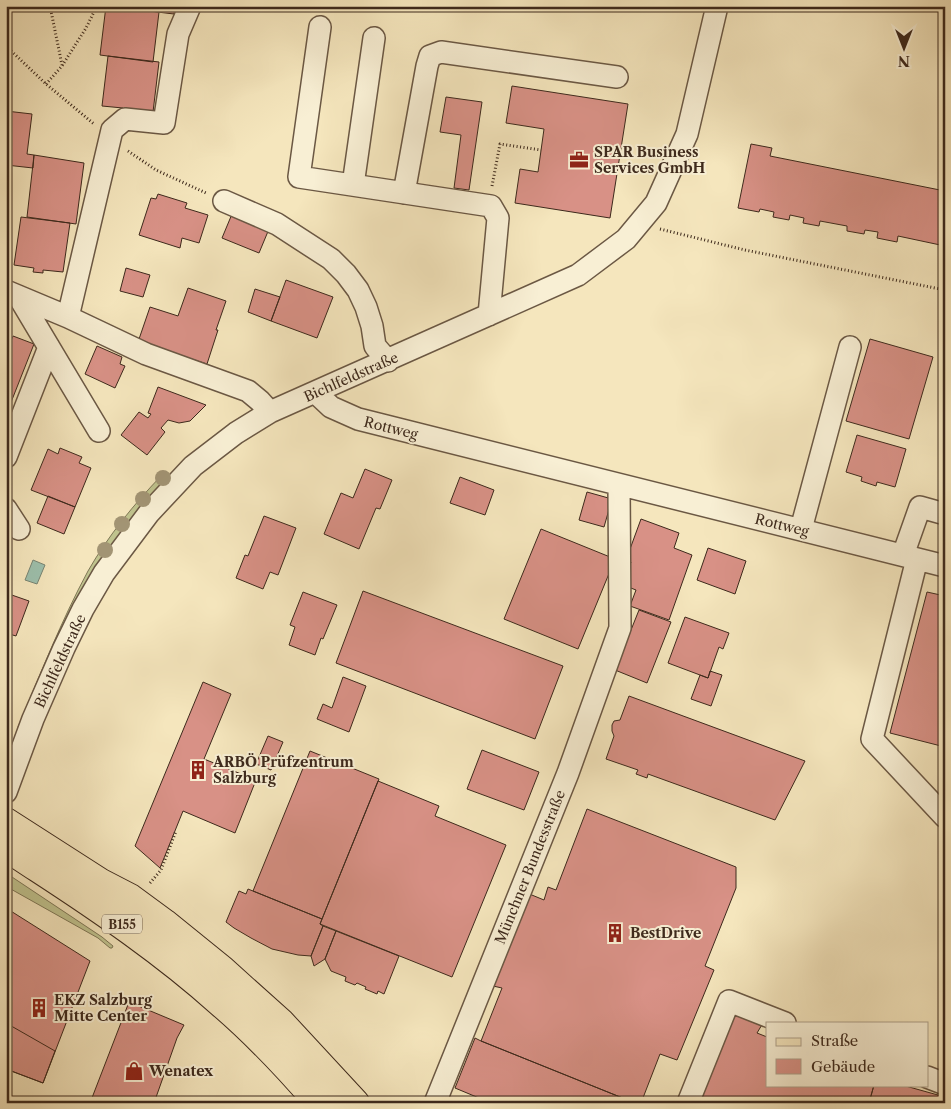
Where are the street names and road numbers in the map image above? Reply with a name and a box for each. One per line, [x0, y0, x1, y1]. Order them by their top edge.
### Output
street label: Bichlfeldstraße [301, 348, 401, 406]
street label: Rottweg [362, 413, 420, 444]
street label: Rottweg [753, 510, 811, 541]
street label: Bichlfeldstraße [30, 611, 90, 711]
street label: Münchner Bundesstraße [491, 787, 569, 947]
road number: B155 [102, 914, 142, 934]

